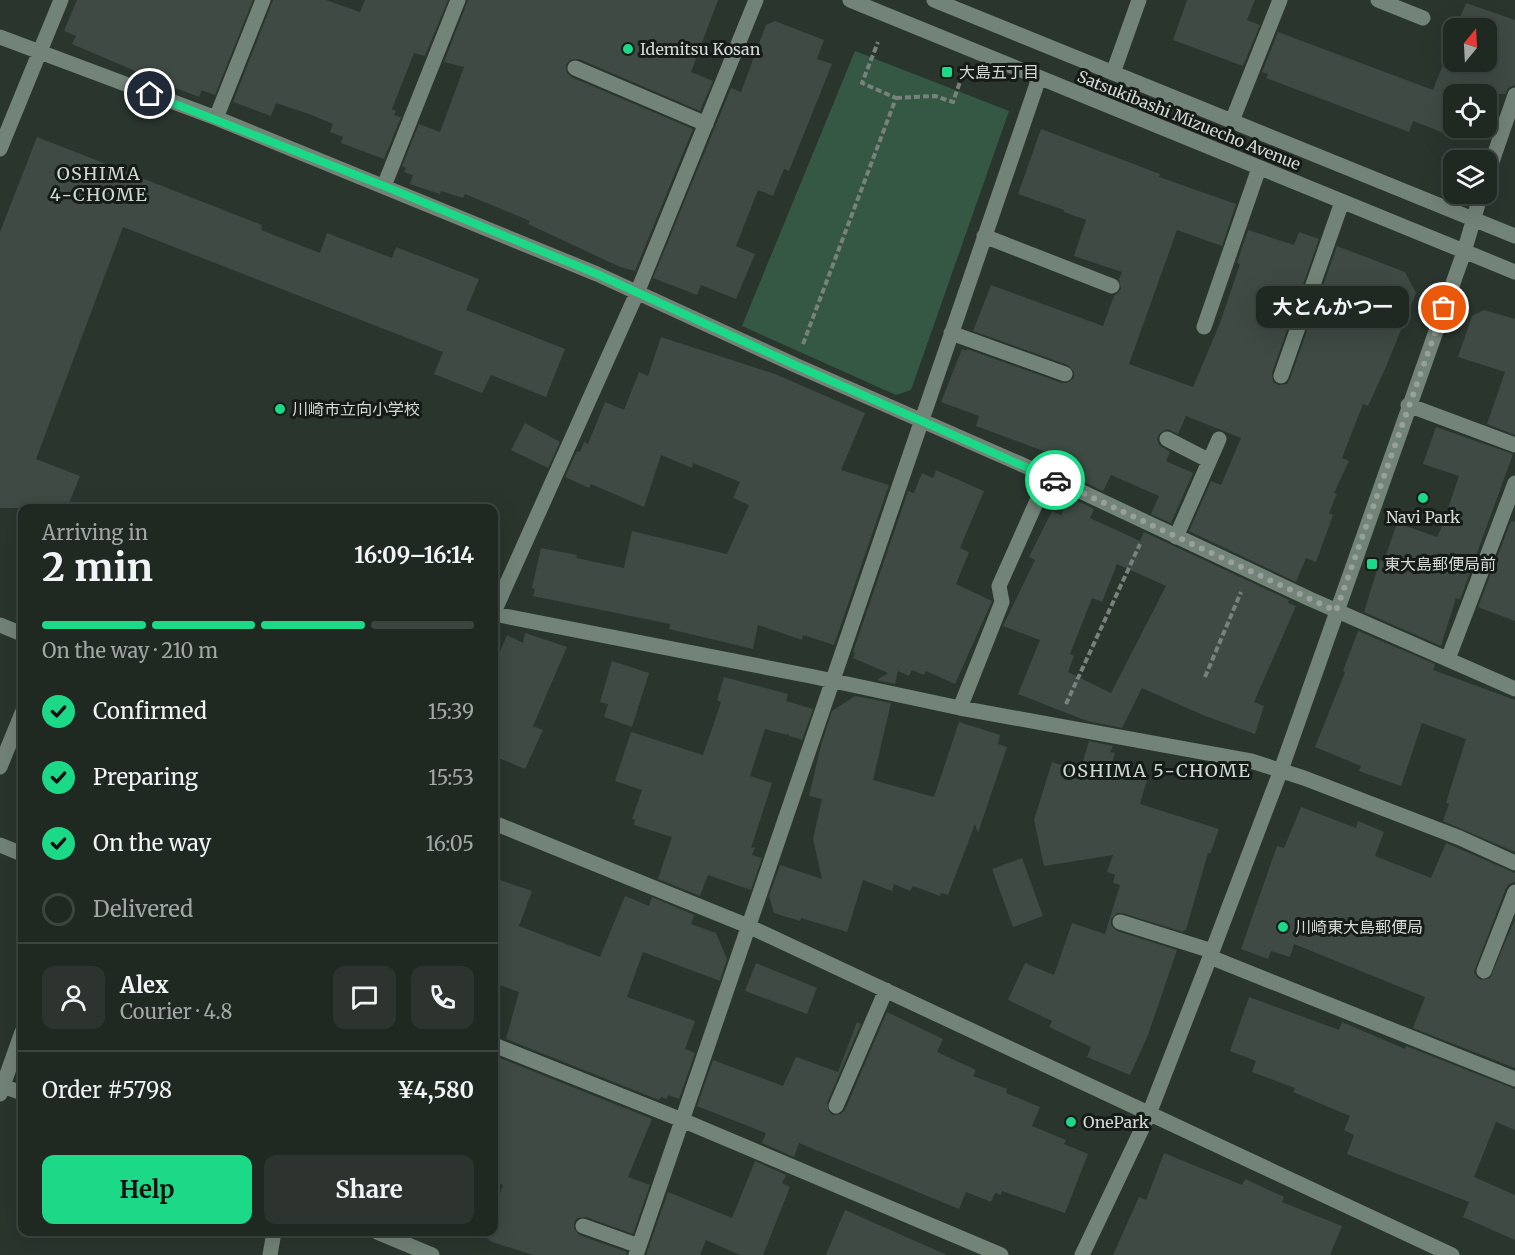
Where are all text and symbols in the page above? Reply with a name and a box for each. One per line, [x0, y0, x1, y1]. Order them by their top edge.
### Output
north arrow [1443, 18, 1497, 72]
map controls [1443, 18, 1497, 204]
place label: Idemitsu Kosan [640, 39, 761, 59]
marker: Idemitsu Kosan [621, 42, 635, 56]
place label: 大島五丁目 [959, 62, 1039, 82]
marker: 大島五丁目 [940, 65, 954, 79]
street label: Satsukibashi Mizuecho Avenue [1074, 66, 1304, 174]
pin [124, 68, 175, 119]
icon: home [133, 77, 166, 110]
button: locate [1443, 84, 1497, 138]
button: layers [1443, 150, 1497, 204]
district label: OSHIMA 4-CHOME [50, 162, 148, 206]
pin [1418, 282, 1469, 333]
callout: 大とんかつ一 [1255, 287, 1408, 329]
icon: bag [1427, 291, 1460, 324]
text: 大とんかつ一 [1273, 294, 1393, 319]
place label: 川崎市立向小学校 [292, 399, 420, 419]
marker: 川崎市立向小学校 [273, 402, 287, 416]
courier [1025, 450, 1085, 510]
icon: car [1039, 464, 1072, 497]
marker: Navi Park [1416, 491, 1430, 505]
place label: Navi Park [1386, 507, 1461, 527]
text: Arriving in [42, 520, 148, 545]
text: 16:09–16:14 [354, 541, 474, 569]
text: 2 min [42, 543, 153, 592]
place label: 東大島郵便局前 [1384, 554, 1496, 574]
marker: 東大島郵便局前 [1365, 557, 1379, 571]
text: On the way · 210 m [42, 638, 218, 663]
icon: check [42, 695, 75, 728]
text: Confirmed [93, 697, 207, 725]
text: 15:39 [428, 699, 474, 724]
district label: OSHIMA 5-CHOME [1063, 759, 1251, 782]
icon: check [42, 761, 75, 794]
text: Preparing [93, 763, 198, 791]
text: 15:53 [428, 765, 474, 790]
icon: check [42, 827, 75, 860]
text: On the way [93, 829, 211, 857]
text: 16:05 [426, 831, 474, 856]
text: Delivered [93, 895, 193, 923]
place label: 川崎東大島郵便局 [1295, 917, 1423, 937]
marker: 川崎東大島郵便局 [1276, 920, 1290, 934]
button: person [42, 966, 105, 1029]
button: chat [333, 966, 396, 1029]
button: phone [411, 966, 474, 1029]
text: Alex [120, 971, 169, 999]
text: Courier · 4.8 [120, 999, 232, 1024]
text: Order #5798 [42, 1076, 172, 1104]
text: ¥4,580 [397, 1076, 474, 1104]
place label: OnePark [1083, 1112, 1150, 1132]
marker: OnePark [1064, 1115, 1078, 1129]
button: Help [42, 1155, 252, 1224]
button: Share [264, 1155, 474, 1224]

